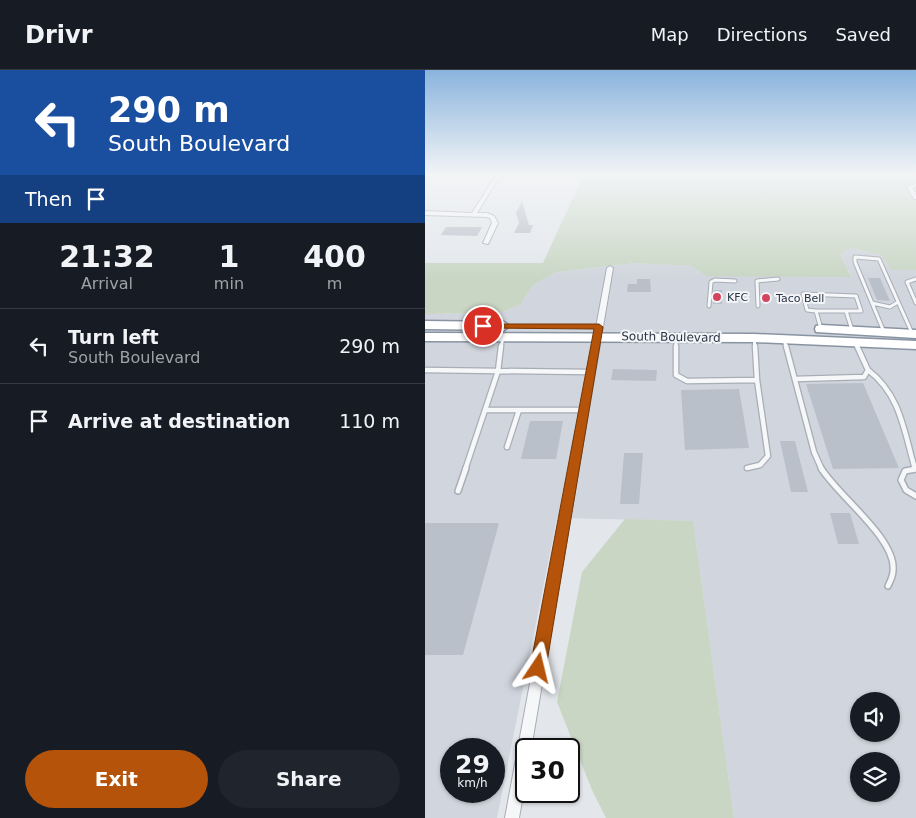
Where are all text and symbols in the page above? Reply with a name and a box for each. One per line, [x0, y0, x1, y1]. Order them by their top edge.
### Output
text: Drivr [25, 21, 92, 49]
text: Map [651, 24, 689, 45]
text: Directions [717, 24, 807, 45]
text: Saved [835, 24, 891, 45]
icon: left [25, 90, 90, 155]
text: 290 m [108, 90, 230, 130]
text: South Boulevard [108, 131, 290, 156]
icon: arrive [82, 185, 110, 213]
text: Then [25, 188, 72, 210]
text: 21:32 [59, 239, 155, 274]
text: 1 [218, 239, 239, 274]
text: 400 [303, 239, 366, 274]
text: Arrival [81, 274, 133, 293]
text: min [214, 274, 244, 293]
text: m [327, 274, 342, 293]
marker: KFC [711, 291, 723, 303]
place label: KFC [727, 291, 749, 304]
marker: Taco Bell [760, 292, 772, 304]
place label: Taco Bell [775, 292, 824, 305]
pin [462, 305, 504, 347]
icon: arrive [469, 312, 497, 340]
text: Turn left [68, 326, 159, 348]
street label: South Boulevard [621, 329, 721, 345]
icon: left [25, 332, 53, 360]
text: 290 m [339, 335, 400, 357]
text: South Boulevard [68, 348, 201, 367]
icon: arrive [25, 407, 53, 435]
text: Arrive at destination [68, 410, 290, 432]
text: 110 m [339, 410, 400, 432]
position arrow [511, 641, 563, 693]
map controls [850, 692, 900, 802]
button: sound [850, 692, 900, 742]
speed limit sign: 30 [515, 738, 580, 803]
button: Exit [25, 750, 208, 808]
button: Share [218, 750, 400, 808]
text: 29 [455, 750, 490, 779]
button: layers [850, 752, 900, 802]
text: km/h [457, 776, 488, 790]

